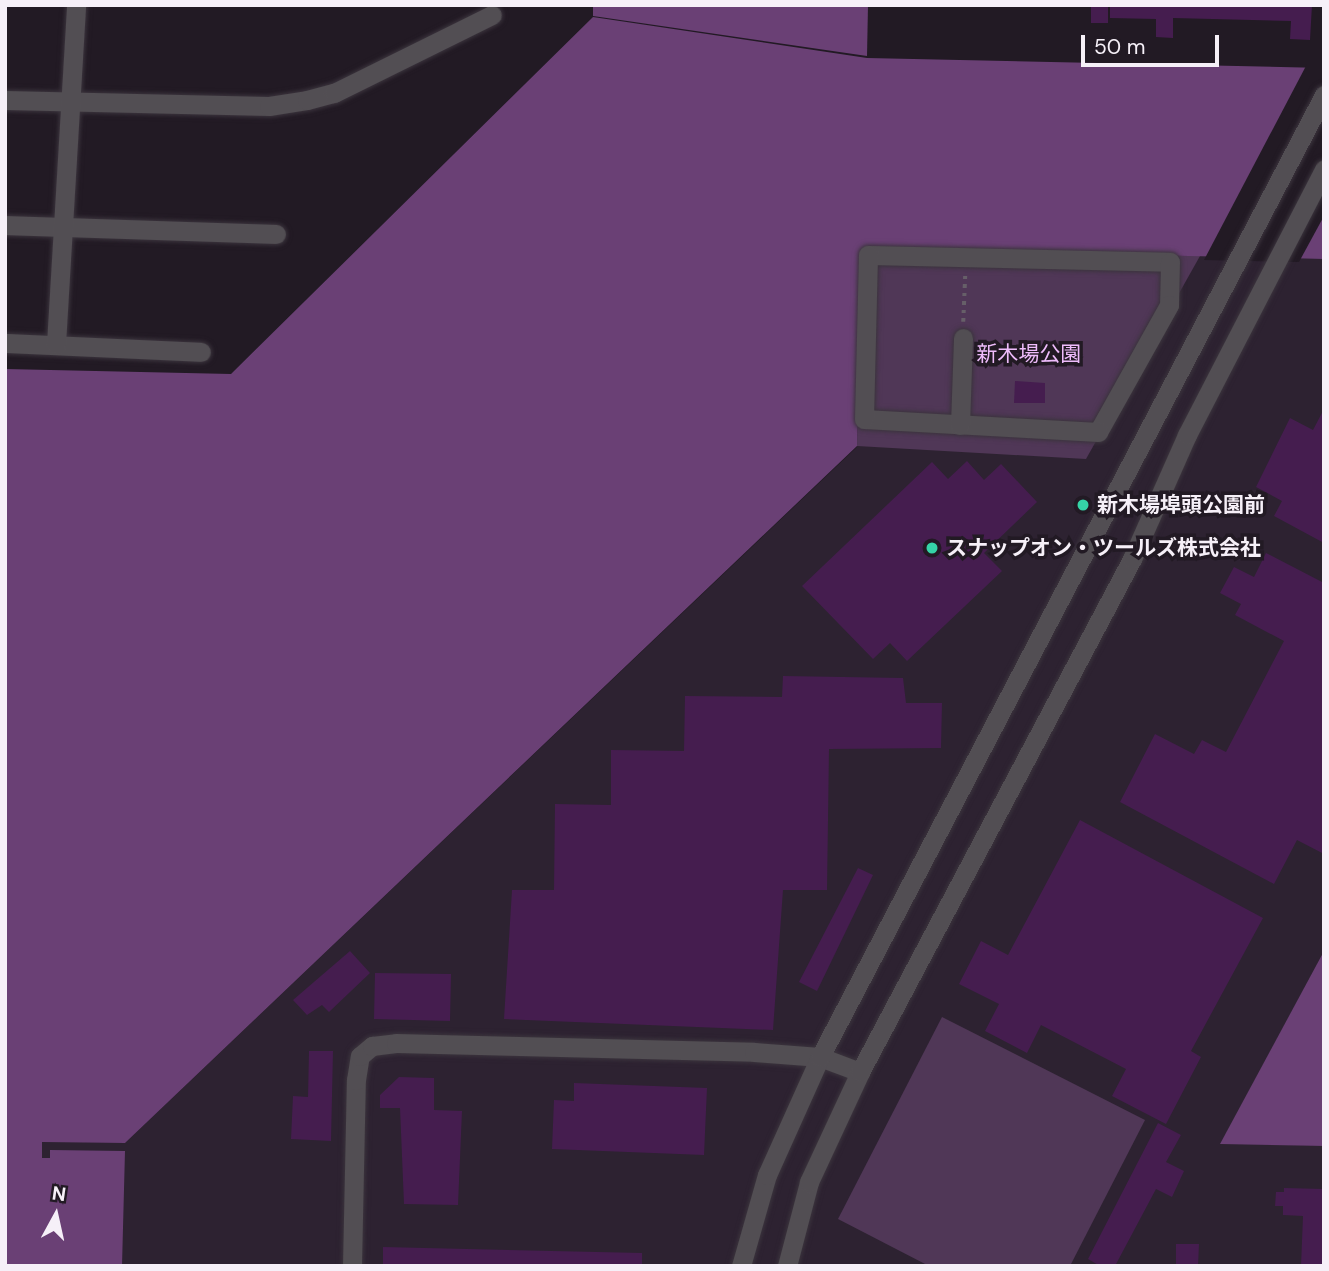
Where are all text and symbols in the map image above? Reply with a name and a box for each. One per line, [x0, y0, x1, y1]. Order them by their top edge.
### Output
scale bar [1084, 21, 1222, 65]
text: 50 m [1094, 33, 1145, 61]
park label: 新木場公園 [977, 341, 1081, 367]
place label: 新木場埠頭公園前 [1097, 492, 1265, 518]
marker: 新木場埠頭公園前 [1075, 497, 1091, 513]
place label: スナップオン・ツールズ株式会社 [946, 535, 1261, 561]
marker: スナップオン・ツールズ株式会社 [924, 540, 940, 556]
north arrow [21, 1180, 91, 1250]
text: N [50, 1180, 68, 1207]

